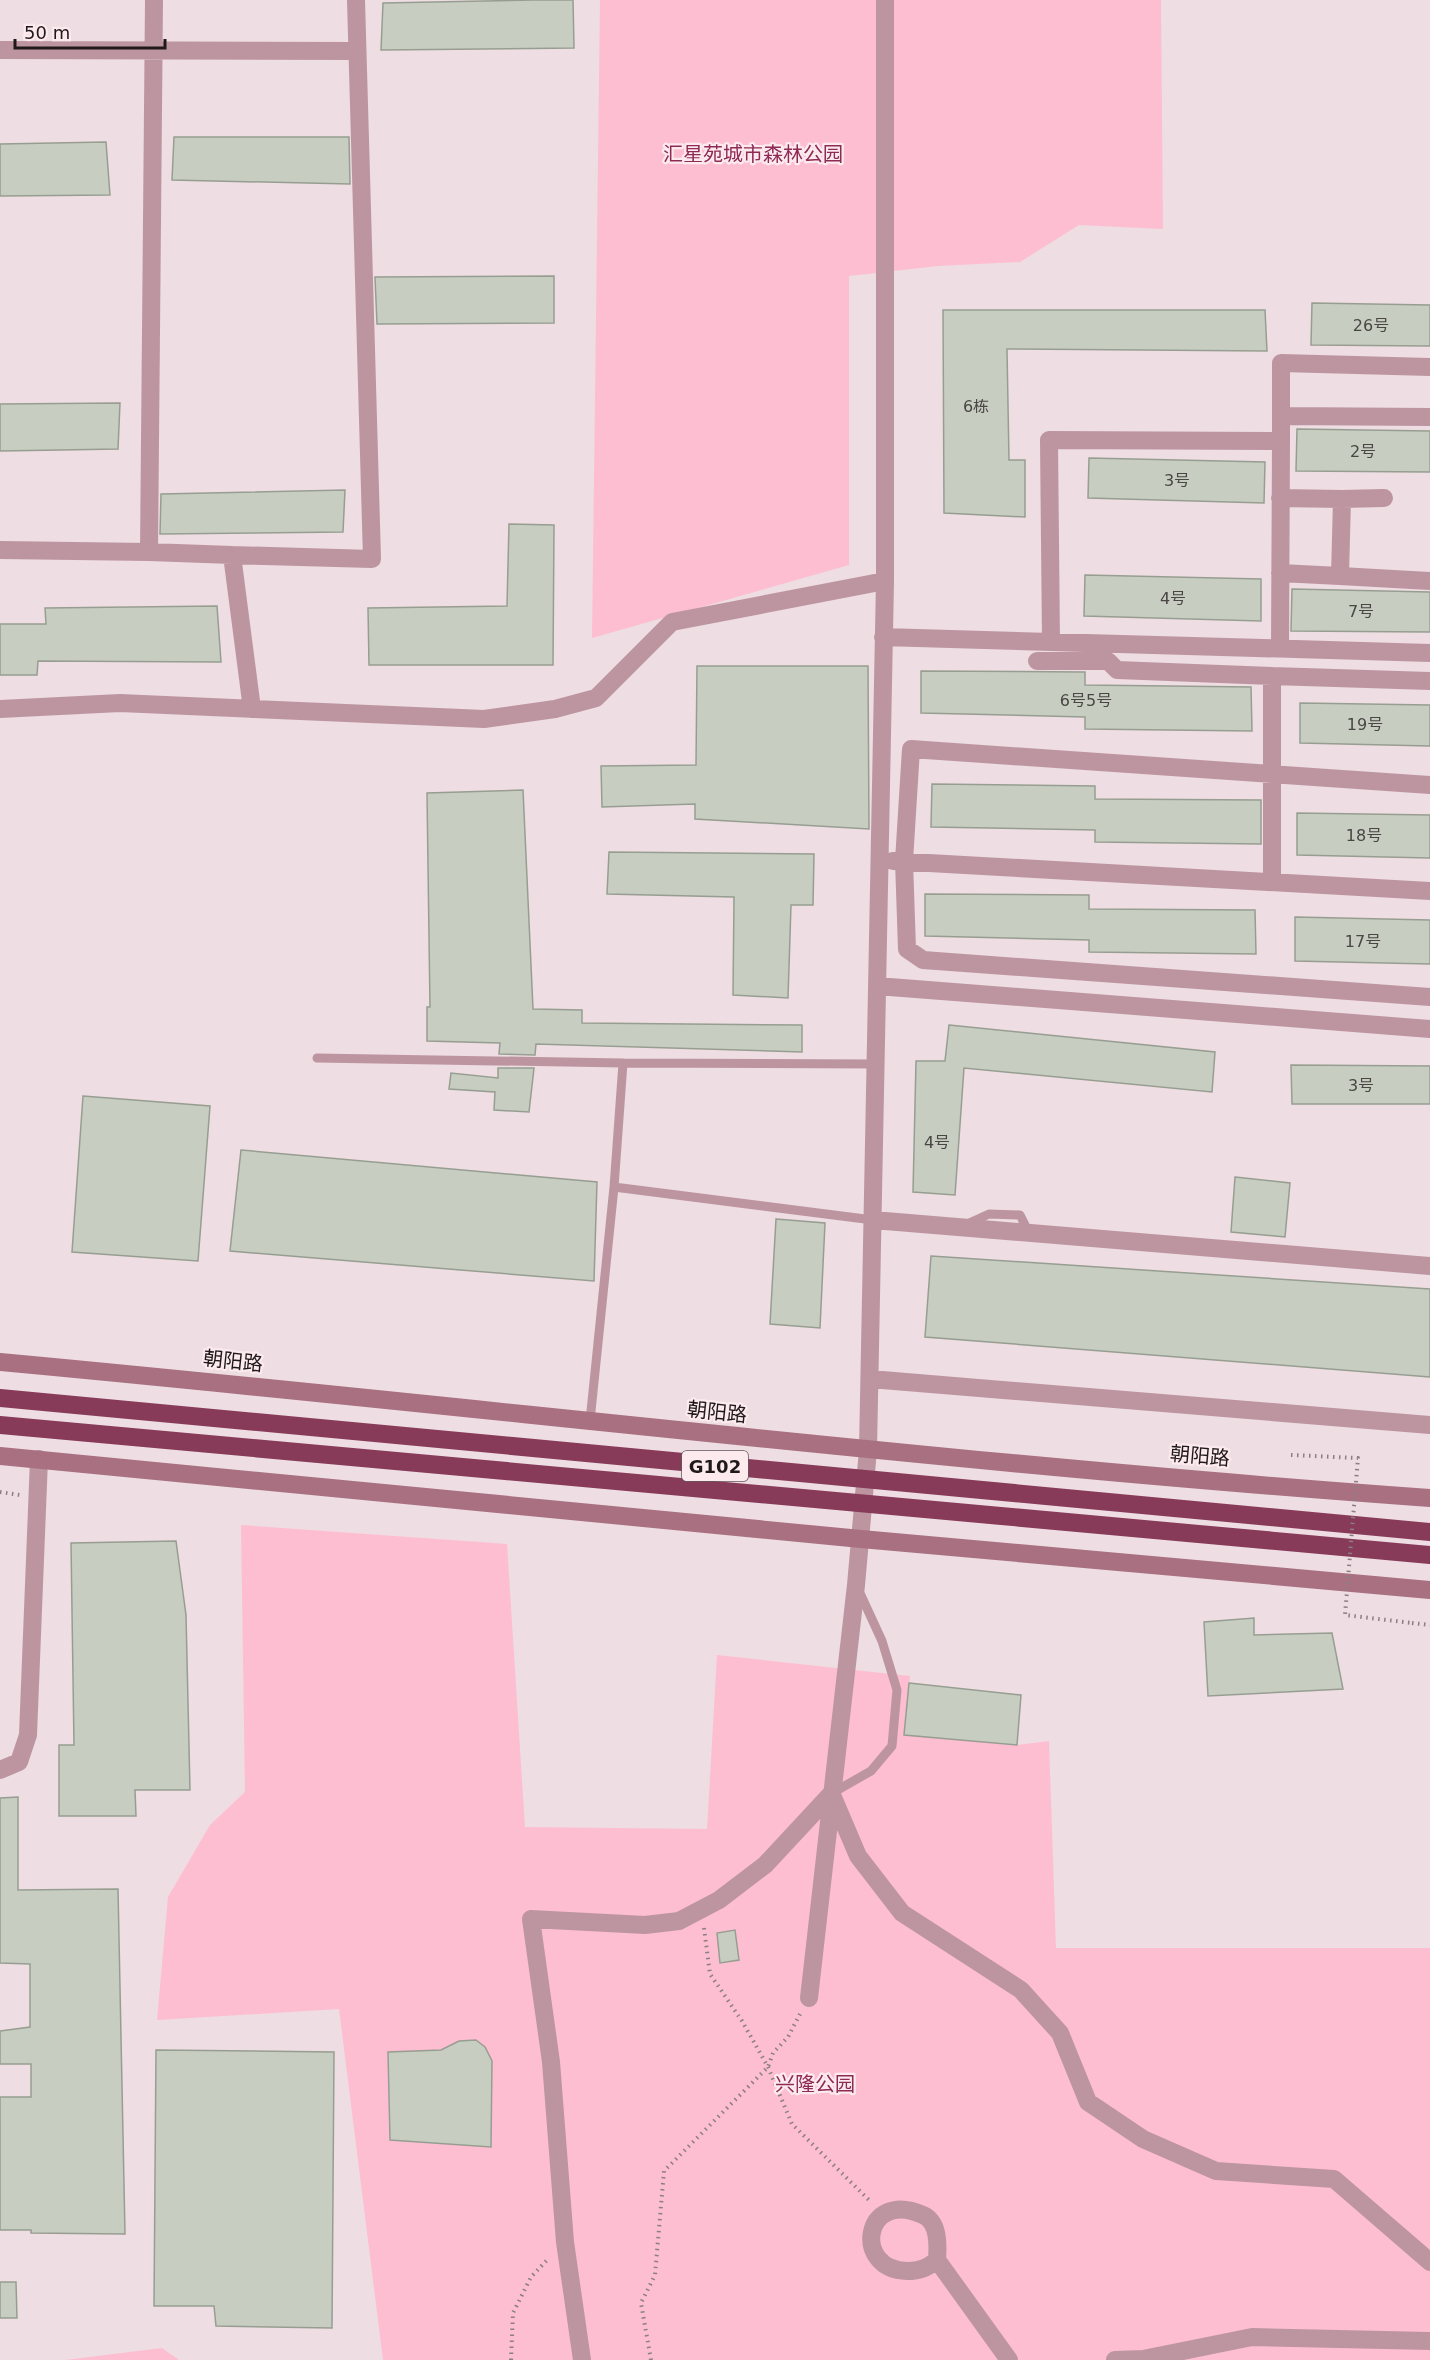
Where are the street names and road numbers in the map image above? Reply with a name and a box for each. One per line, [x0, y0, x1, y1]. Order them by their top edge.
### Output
street label: 朝阳路 [202, 1346, 264, 1376]
street label: 朝阳路 [686, 1397, 748, 1427]
street label: 朝阳路 [1169, 1441, 1231, 1471]
road number: G102 [682, 1451, 748, 1481]

